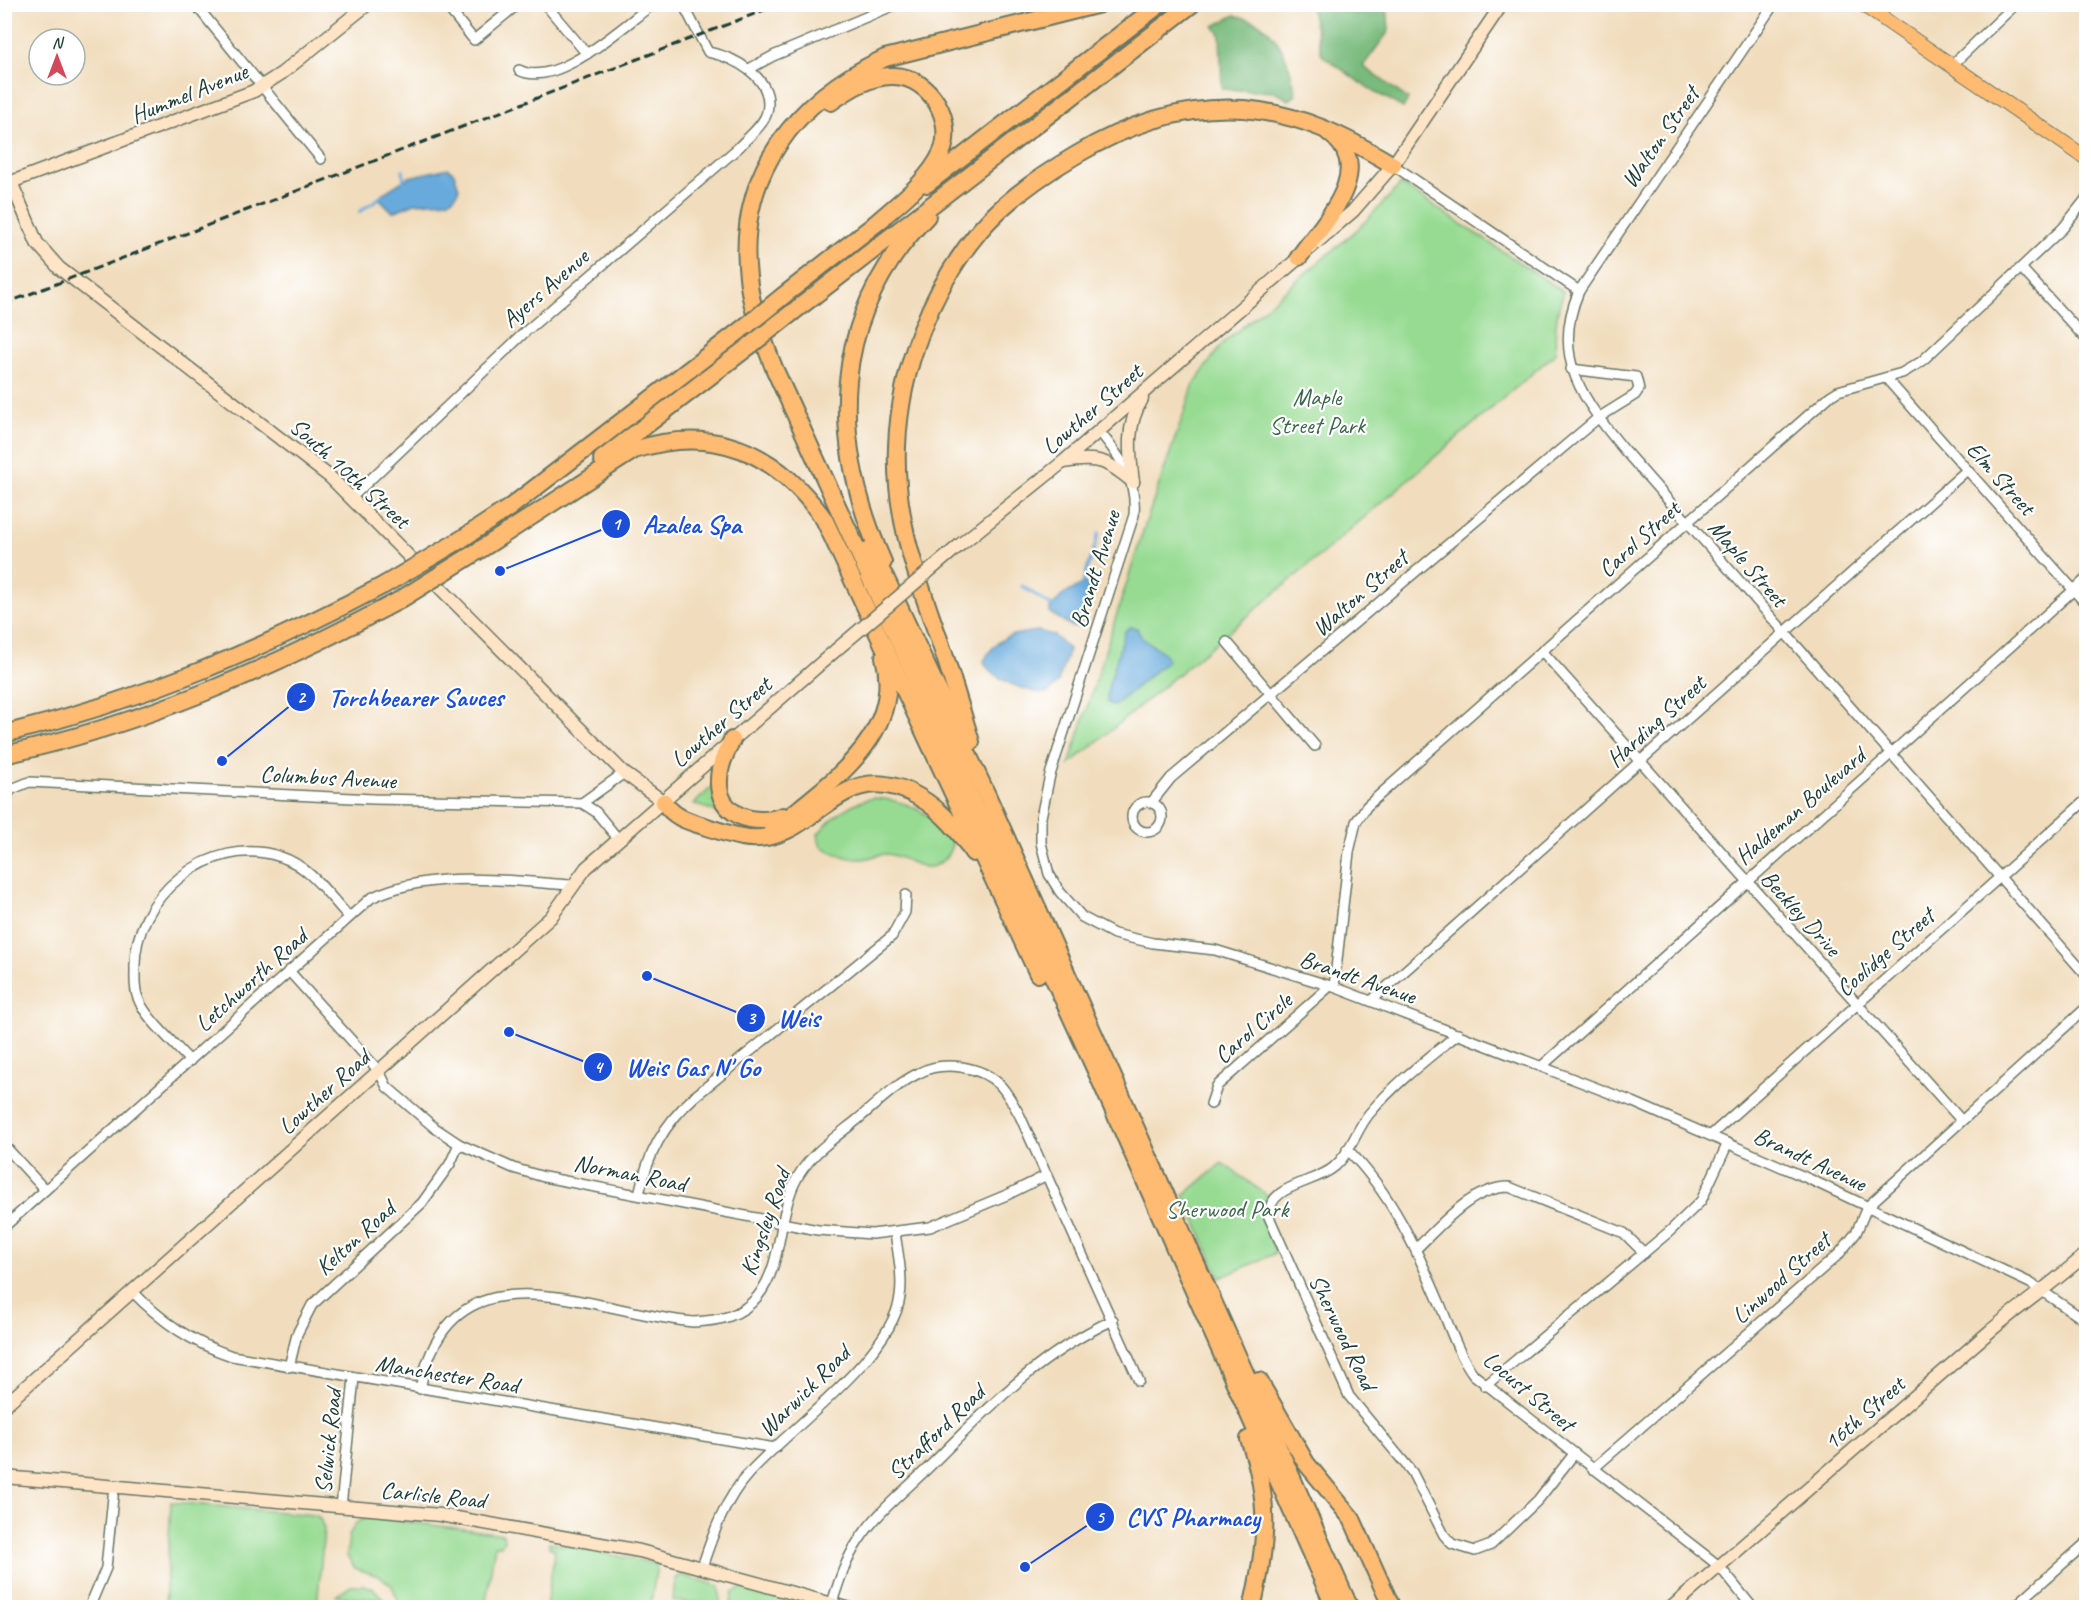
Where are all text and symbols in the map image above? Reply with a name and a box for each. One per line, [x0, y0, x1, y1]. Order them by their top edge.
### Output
north arrow [27, 27, 87, 87]
text: N [52, 33, 65, 53]
street label: Hummel Avenue [126, 55, 254, 130]
street label: Walton Street [1614, 78, 1708, 194]
street label: Ayers Avenue [495, 240, 596, 334]
street label: Lowther Street [1035, 356, 1150, 461]
park label: Maple Street Park [1269, 382, 1367, 440]
street label: South 10th Street [284, 411, 418, 536]
street label: Elm Street [1960, 435, 2043, 523]
street label: Carol Street [1592, 493, 1688, 584]
callout: Azalea Spa [601, 502, 754, 546]
street label: Brandt Avenue [1063, 505, 1128, 631]
text: Azalea Spa [643, 508, 744, 541]
text: 1 [612, 513, 622, 535]
street label: Maple Street [1702, 513, 1796, 615]
street label: Walton Street [1306, 541, 1416, 643]
street label: Harding Street [1600, 667, 1713, 773]
street label: Lowther Street [664, 669, 779, 774]
callout: Torchbearer Sauces [286, 675, 516, 719]
text: Torchbearer Sauces [329, 681, 506, 714]
text: 2 [297, 686, 307, 708]
street label: Haldeman Boulevard [1729, 739, 1874, 871]
street label: Columbus Avenue [259, 758, 399, 796]
street label: Beckley Drive [1754, 864, 1849, 964]
street label: Coolidge Street [1830, 899, 1943, 1003]
street label: Letchworth Road [189, 919, 316, 1038]
street label: Brandt Avenue [1296, 943, 1422, 1012]
street label: Carol Circle [1208, 984, 1300, 1070]
callout: Weis [736, 996, 832, 1040]
text: Weis [778, 1002, 823, 1035]
text: 3 [747, 1007, 757, 1029]
street label: Lowther Road [272, 1041, 379, 1141]
callout: Weis Gas N' Go [583, 1045, 773, 1089]
text: Weis Gas N' Go [626, 1051, 762, 1084]
text: 4 [594, 1056, 604, 1078]
street label: Brandt Avenue [1749, 1120, 1873, 1199]
street label: Norman Road [571, 1147, 692, 1199]
street label: Kingsley Road [733, 1161, 798, 1279]
street label: Kelton Road [309, 1192, 404, 1282]
park label: Sherwood Park [1166, 1194, 1290, 1224]
street label: Linwood Street [1725, 1224, 1839, 1330]
street label: Sherwood Road [1302, 1269, 1385, 1398]
street label: Warwick Road [752, 1336, 859, 1443]
street label: Locust Street [1477, 1344, 1583, 1440]
street label: Manchester Road [373, 1348, 524, 1401]
street label: 16th Street [1817, 1368, 1912, 1456]
street label: Strafford Road [881, 1375, 994, 1486]
street label: Selwick Road [308, 1384, 349, 1495]
street label: Carlisle Road [379, 1475, 490, 1516]
callout: CVS Pharmacy [1085, 1495, 1272, 1539]
text: CVS Pharmacy [1126, 1501, 1262, 1534]
text: 5 [1096, 1506, 1106, 1528]

